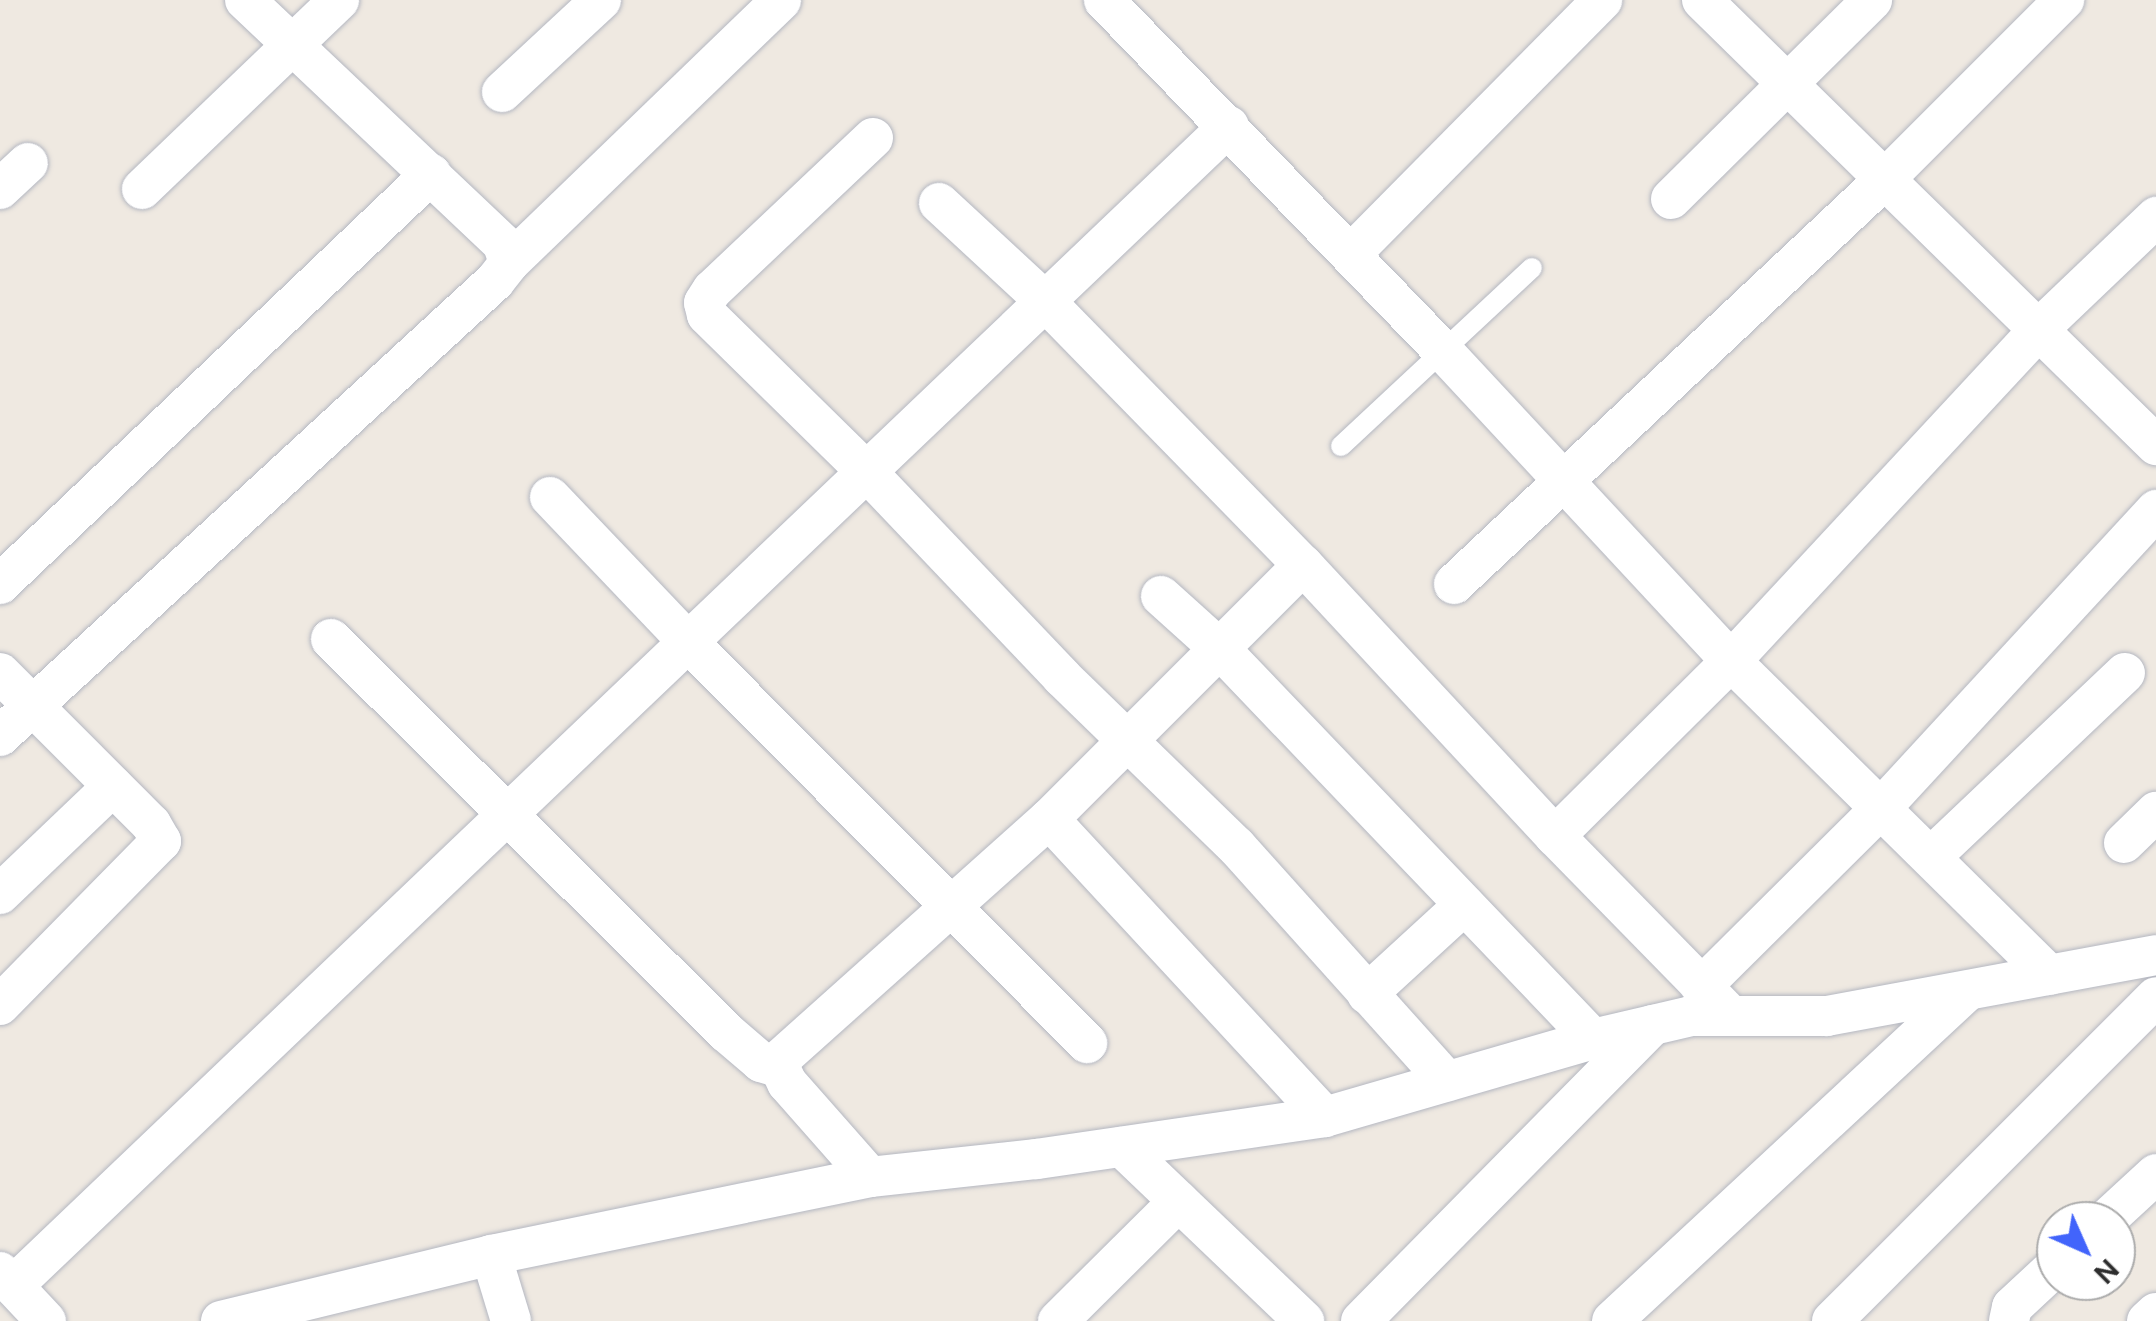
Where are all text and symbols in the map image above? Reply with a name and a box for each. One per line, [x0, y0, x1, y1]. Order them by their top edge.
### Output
north arrow [2036, 1201, 2136, 1301]
text: N [2086, 1251, 2126, 1291]

